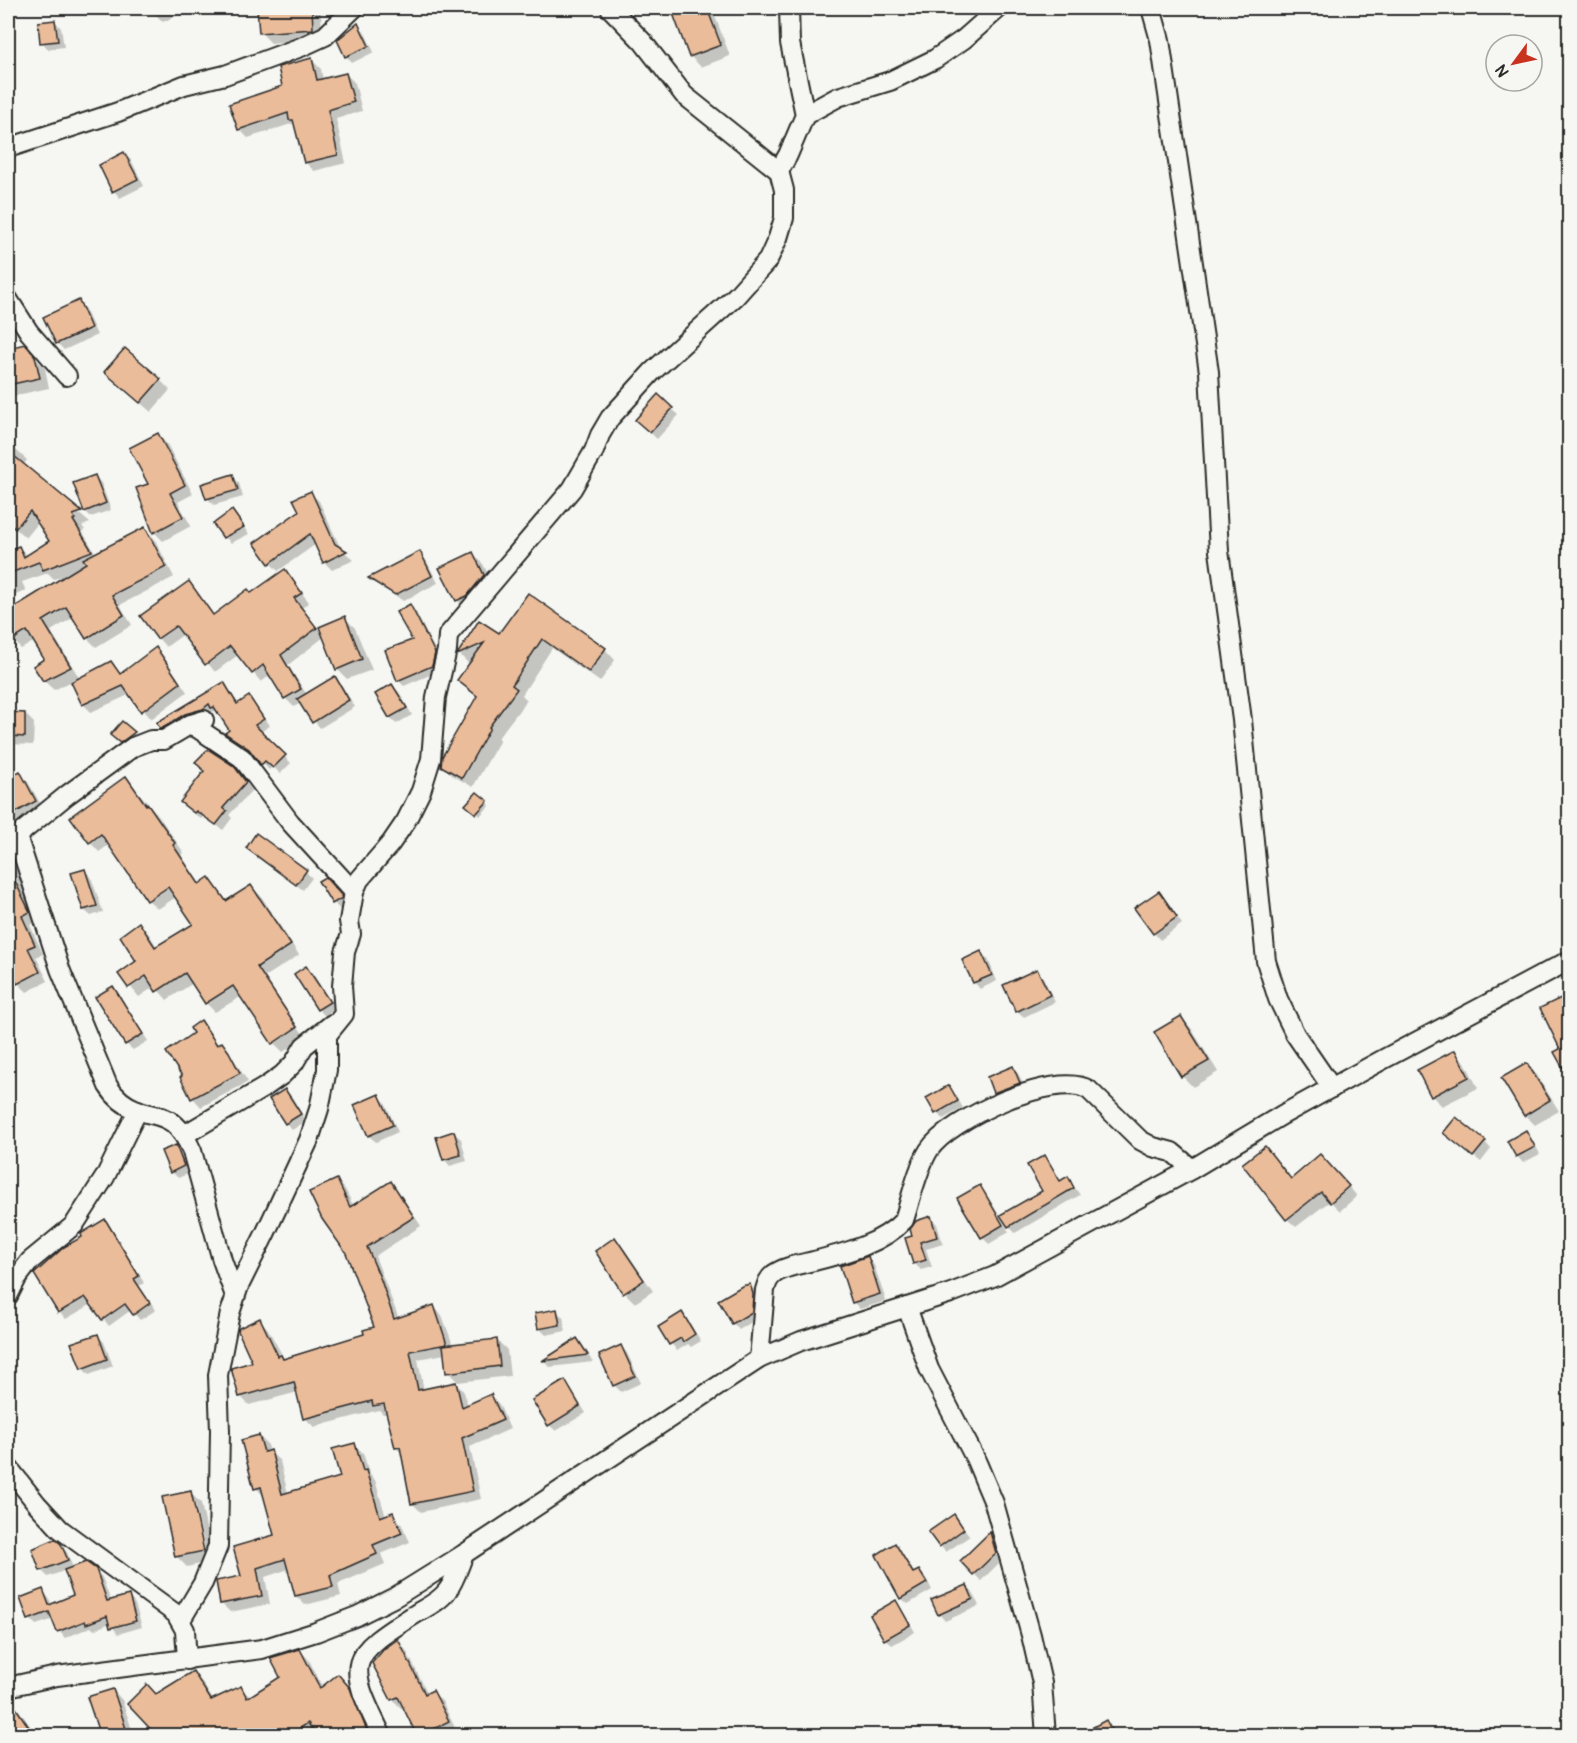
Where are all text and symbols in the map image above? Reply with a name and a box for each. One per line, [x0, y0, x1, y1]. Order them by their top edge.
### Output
north arrow [1484, 33, 1544, 93]
text: N [1491, 60, 1514, 81]

